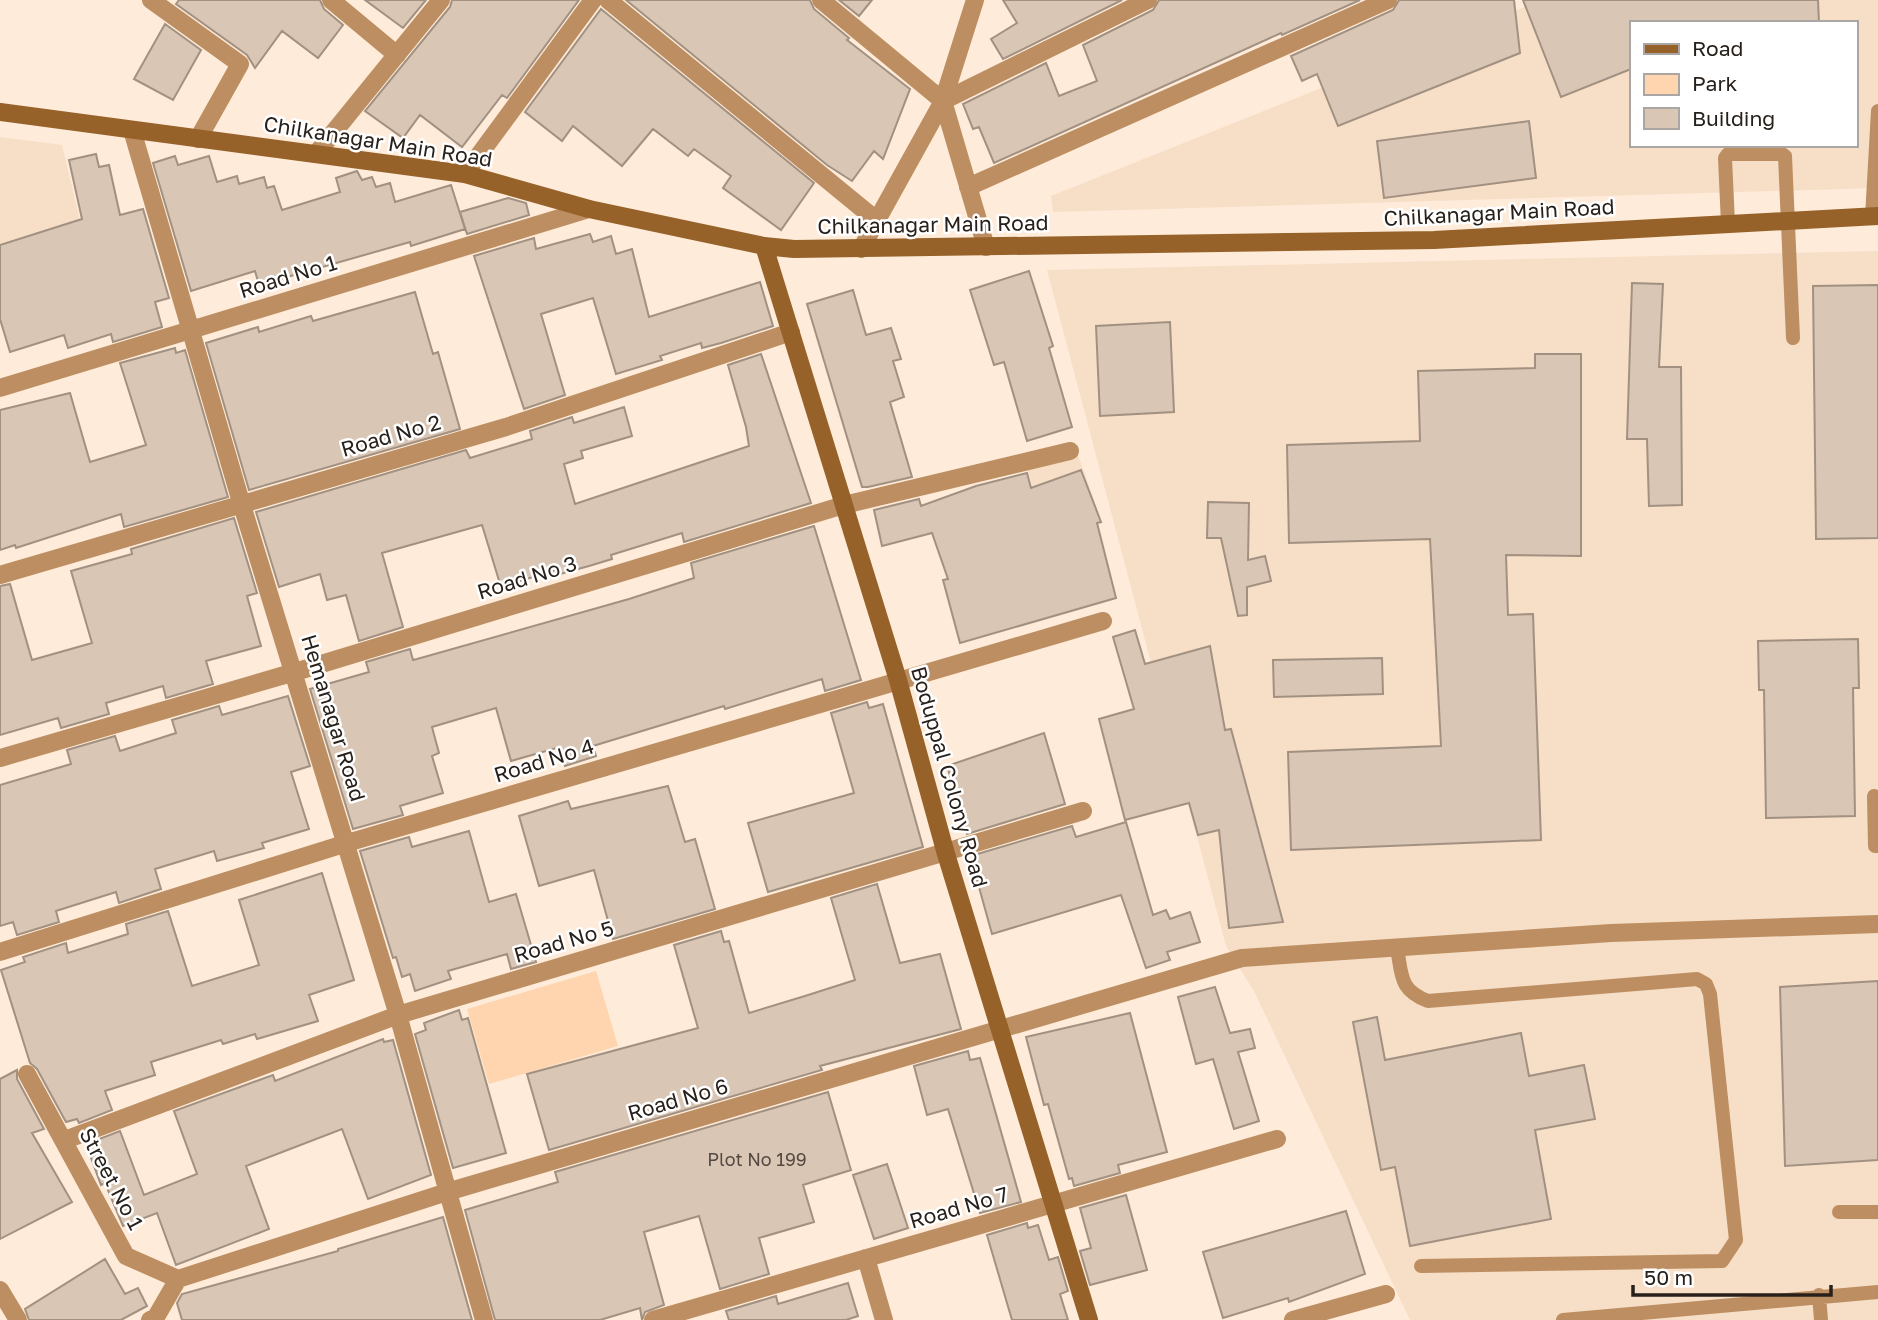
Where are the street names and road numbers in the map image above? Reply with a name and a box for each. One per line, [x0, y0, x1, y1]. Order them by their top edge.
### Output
street label: Chilkanagar Main Road [262, 110, 494, 172]
street label: Chilkanagar Main Road [1383, 193, 1615, 231]
street label: Chilkanagar Main Road [817, 209, 1049, 239]
street label: Road No 1 [236, 249, 340, 303]
street label: Road No 2 [338, 408, 444, 462]
street label: Road No 3 [474, 550, 580, 605]
street label: Hemanagar Road [296, 631, 372, 804]
street label: Boduppal Colony Road [906, 663, 994, 890]
street label: Road No 4 [491, 733, 597, 788]
street label: Road No 5 [511, 914, 617, 968]
street label: Road No 6 [625, 1072, 731, 1126]
street label: Street No 1 [74, 1123, 150, 1234]
street label: Road No 7 [906, 1181, 1011, 1234]

